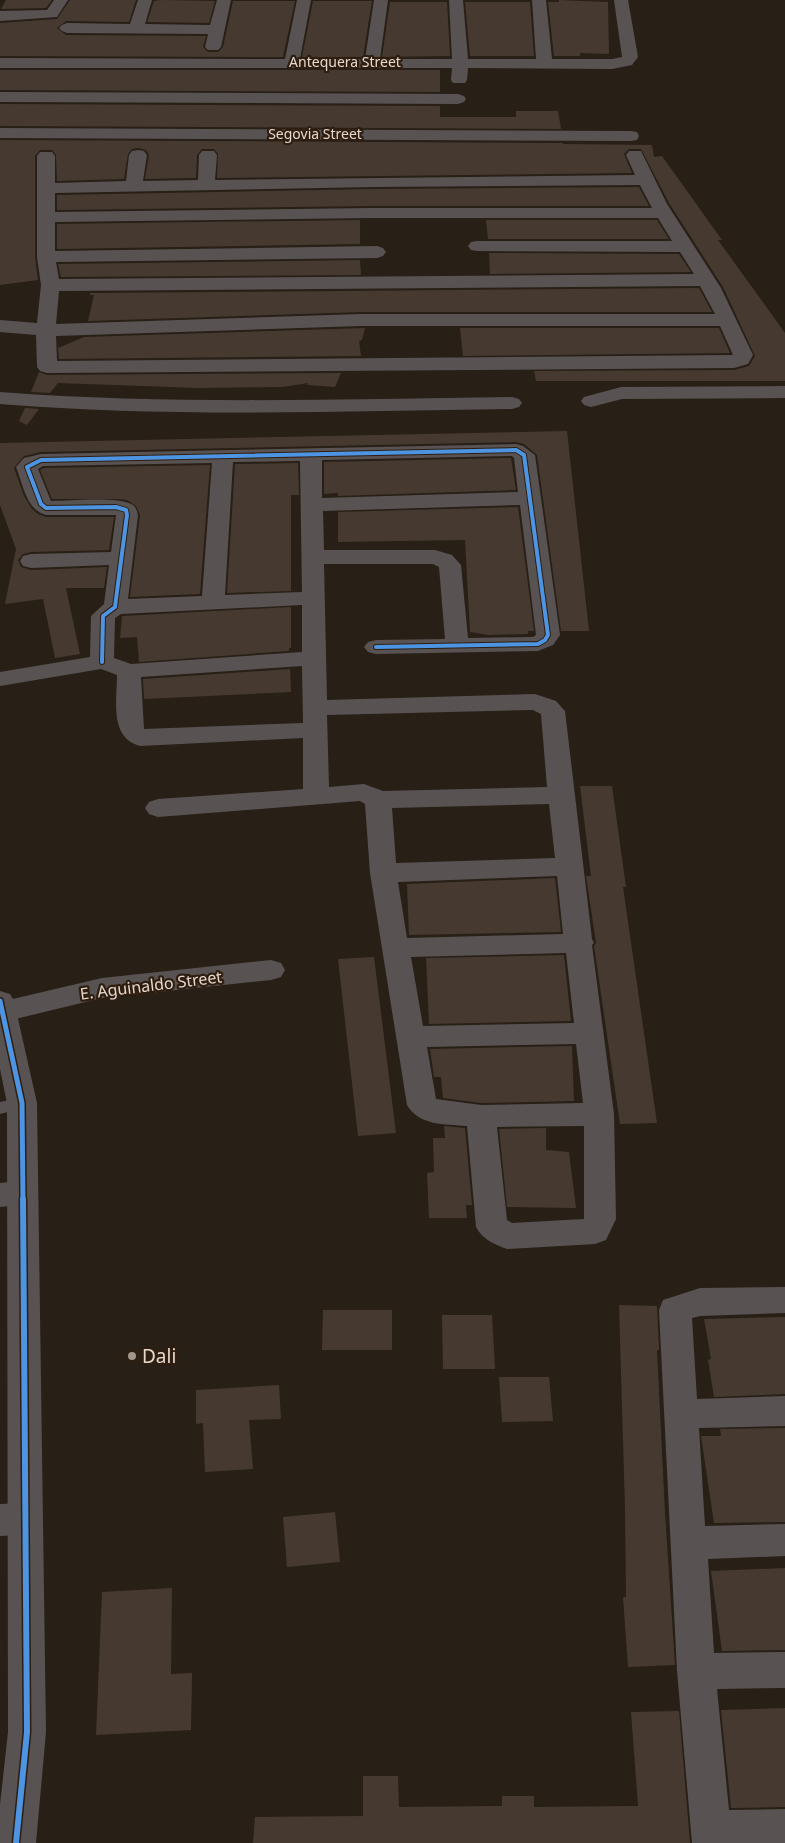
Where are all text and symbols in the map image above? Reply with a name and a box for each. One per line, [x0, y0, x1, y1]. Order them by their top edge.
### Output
street label: Antequera Street [289, 52, 401, 71]
street label: Segovia Street [268, 124, 362, 143]
street label: E. Aguinaldo Street [79, 965, 223, 1005]
place label: Dali [142, 1343, 176, 1369]
marker: Dali [126, 1350, 138, 1362]

